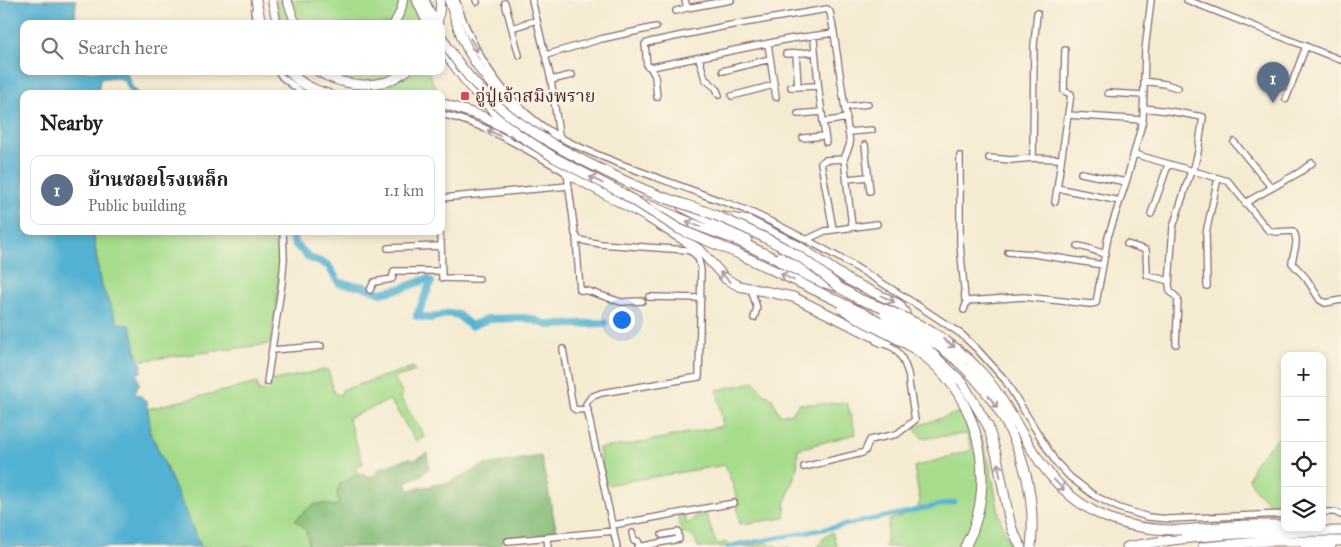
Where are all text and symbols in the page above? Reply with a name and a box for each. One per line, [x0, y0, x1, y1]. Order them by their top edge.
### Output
search box [20, 20, 445, 75]
icon: search [38, 34, 66, 62]
text: Search here [78, 36, 168, 59]
one-way arrow [470, 37, 479, 52]
pin: 1 [1257, 62, 1289, 103]
place label: อู่ปู่เจ้าสมิงพราย [475, 85, 596, 107]
marker: อู่ปู่เจ้าสมิงพราย [459, 90, 471, 102]
text: Nearby [40, 110, 103, 136]
one-way arrow [487, 128, 502, 137]
text: บ้านซอยโรงเหล็ก [88, 168, 228, 191]
one-way arrow [588, 175, 603, 185]
text: 1 [54, 181, 60, 200]
text: 1.1 km [384, 181, 424, 200]
text: Public building [88, 196, 186, 215]
one-way arrow [685, 219, 701, 228]
one-way arrow [718, 271, 731, 283]
one-way arrow [779, 272, 794, 282]
one-way arrow [880, 295, 895, 305]
your location [609, 307, 635, 333]
one-way arrow [942, 338, 955, 349]
map controls [1281, 352, 1326, 532]
button: + [1281, 352, 1326, 397]
one-way arrow [988, 395, 998, 409]
button: − [1281, 397, 1326, 442]
button: locate [1281, 442, 1326, 487]
one-way arrow [994, 462, 1003, 478]
one-way arrow [1053, 478, 1065, 491]
button: layers [1281, 487, 1326, 532]

